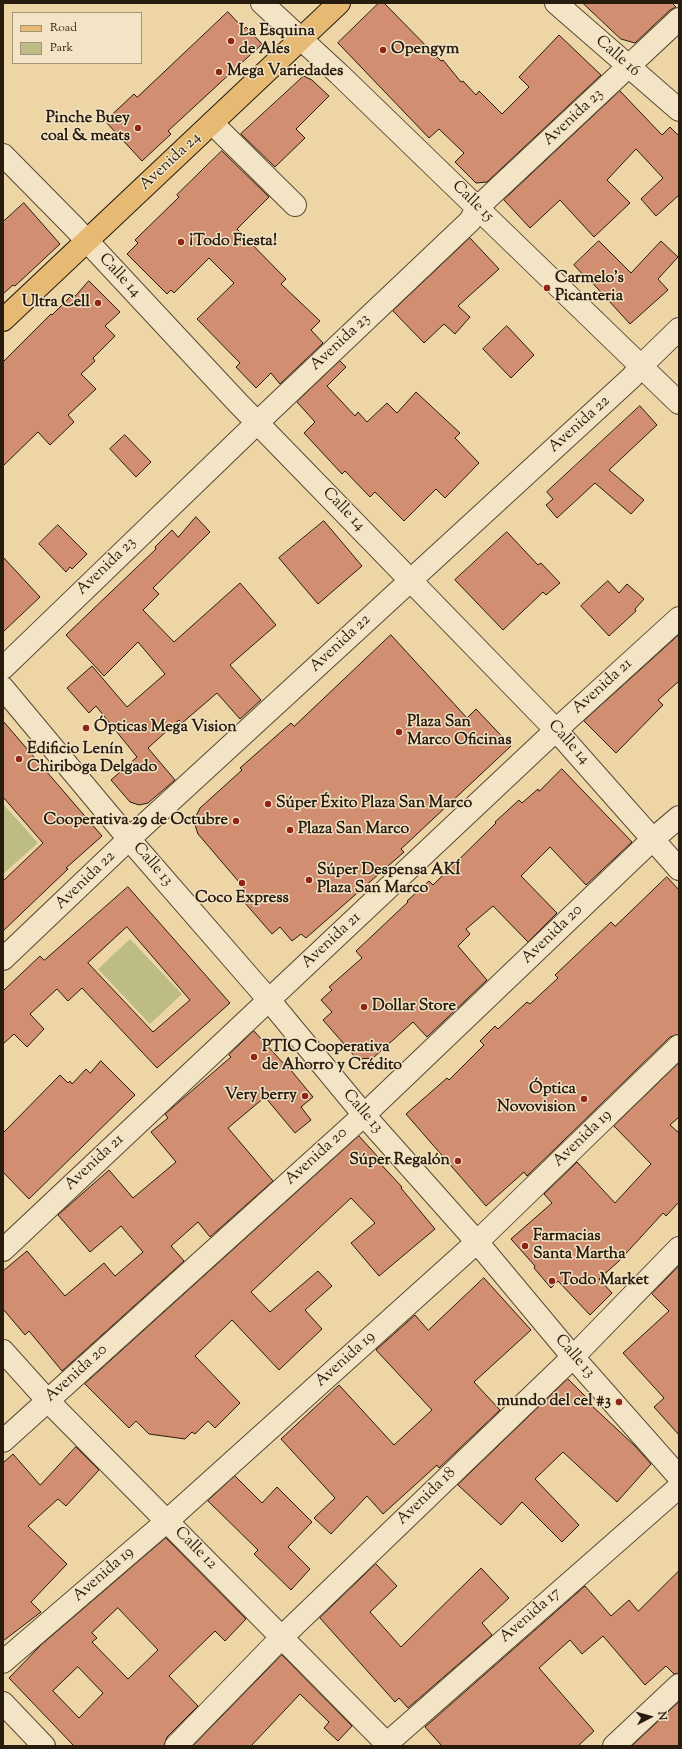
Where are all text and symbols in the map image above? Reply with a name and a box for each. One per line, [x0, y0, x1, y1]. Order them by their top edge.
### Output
legend [12, 12, 142, 64]
text: Road [50, 19, 77, 37]
place label: La Esquina de Ales [239, 22, 315, 60]
street label: Calle 16 [591, 32, 643, 82]
marker: La Esquina de Ales [226, 36, 236, 46]
text: Park [50, 39, 73, 57]
place label: Opengym [391, 40, 459, 60]
marker: Opengym [378, 45, 388, 55]
place label: Mega Variedades [227, 62, 343, 82]
marker: Mega Variedades [214, 67, 224, 77]
street label: Avenida 23 [540, 85, 608, 151]
place label: Pinche Buey coal & meats [41, 109, 130, 147]
marker: Pinche Buey coal & meats [133, 123, 143, 133]
street label: Avenida 24 [136, 129, 206, 195]
street label: Calle 15 [447, 178, 497, 226]
place label: ¡Todo Fiesta! [189, 232, 277, 252]
marker: ¡Todo Fiesta! [176, 237, 186, 247]
street label: Calle 14 [94, 250, 144, 302]
place label: Carmelo's Picanteria [555, 269, 624, 307]
marker: Carmelo's Picanteria [542, 283, 552, 293]
place label: Ultra Cell [22, 293, 90, 313]
marker: Ultra Cell [93, 298, 103, 308]
street label: Avenida 23 [307, 310, 375, 376]
street label: Avenida 22 [545, 392, 615, 458]
street label: Calle 14 [318, 484, 368, 536]
street label: Avenida 23 [73, 534, 141, 600]
street label: Avenida 22 [307, 611, 375, 677]
street label: Avenida 21 [569, 655, 637, 719]
place label: Plaza San Marco Oficinas [407, 713, 511, 751]
street label: Calle 14 [543, 717, 593, 769]
place label: Ópticas Mega Vision [94, 718, 237, 738]
marker: Ópticas Mega Vision [81, 723, 91, 733]
marker: Plaza San Marco Oficinas [394, 727, 404, 737]
place label: Edificio Lenín Chiriboga Delgado [27, 740, 157, 778]
marker: Edificio Lenín Chiriboga Delgado [14, 754, 24, 764]
place label: Súper Éxito Plaza San Marco [276, 794, 472, 814]
marker: Súper Éxito Plaza San Marco [263, 799, 273, 809]
place label: Cooperativa 29 de Octubre [44, 811, 228, 831]
marker: Cooperativa 29 de Octubre [231, 816, 241, 826]
place label: Plaza San Marco [298, 820, 409, 840]
marker: Plaza San Marco [285, 825, 295, 835]
street label: Calle 13 [128, 839, 176, 891]
street label: Avenida 22 [52, 848, 120, 914]
place label: Súper Despensa AKÍ Plaza San Marco [317, 861, 461, 899]
marker: Súper Despensa AKÍ Plaza San Marco [304, 875, 314, 885]
marker: Coco Express [237, 878, 247, 888]
place label: Coco Express [195, 889, 289, 909]
street label: Avenida 20 [519, 901, 587, 969]
street label: Avenida 21 [298, 909, 366, 973]
place label: Dollar Store [372, 997, 456, 1017]
marker: Dollar Store [359, 1002, 369, 1012]
place label: PTIO Cooperativa de Ahorro y Crédito [262, 1038, 402, 1076]
marker: PTIO Cooperativa de Ahorro y Crédito [249, 1052, 259, 1062]
place label: Óptica Novovision [497, 1080, 576, 1118]
place label: Very berry [225, 1086, 297, 1106]
street label: Calle 13 [338, 1086, 386, 1138]
marker: Very berry [300, 1091, 310, 1101]
marker: Óptica Novovision [579, 1094, 589, 1104]
street label: Avenida 19 [550, 1106, 616, 1172]
street label: Avenida 20 [282, 1124, 352, 1190]
street label: Avenida 21 [61, 1131, 129, 1195]
place label: Súper Regalón [349, 1151, 450, 1171]
marker: Súper Regalón [453, 1156, 463, 1166]
place label: Farmacias Santa Martha [533, 1227, 626, 1265]
marker: Farmacias Santa Martha [520, 1241, 530, 1251]
place label: Todo Market [560, 1271, 649, 1291]
marker: Todo Market [547, 1276, 557, 1286]
street label: Avenida 19 [312, 1328, 380, 1392]
street label: Calle 13 [550, 1331, 598, 1383]
street label: Avenida 20 [42, 1341, 112, 1407]
place label: mundo del cel #3 [497, 1392, 611, 1412]
marker: mundo del cel #3 [614, 1397, 624, 1407]
street label: Avenida 18 [393, 1464, 461, 1530]
street label: Calle 12 [170, 1524, 220, 1574]
street label: Avenida 19 [70, 1543, 138, 1607]
street label: Avenida 17 [497, 1584, 565, 1648]
north arrow [630, 1697, 670, 1737]
text: N [654, 1711, 670, 1721]

